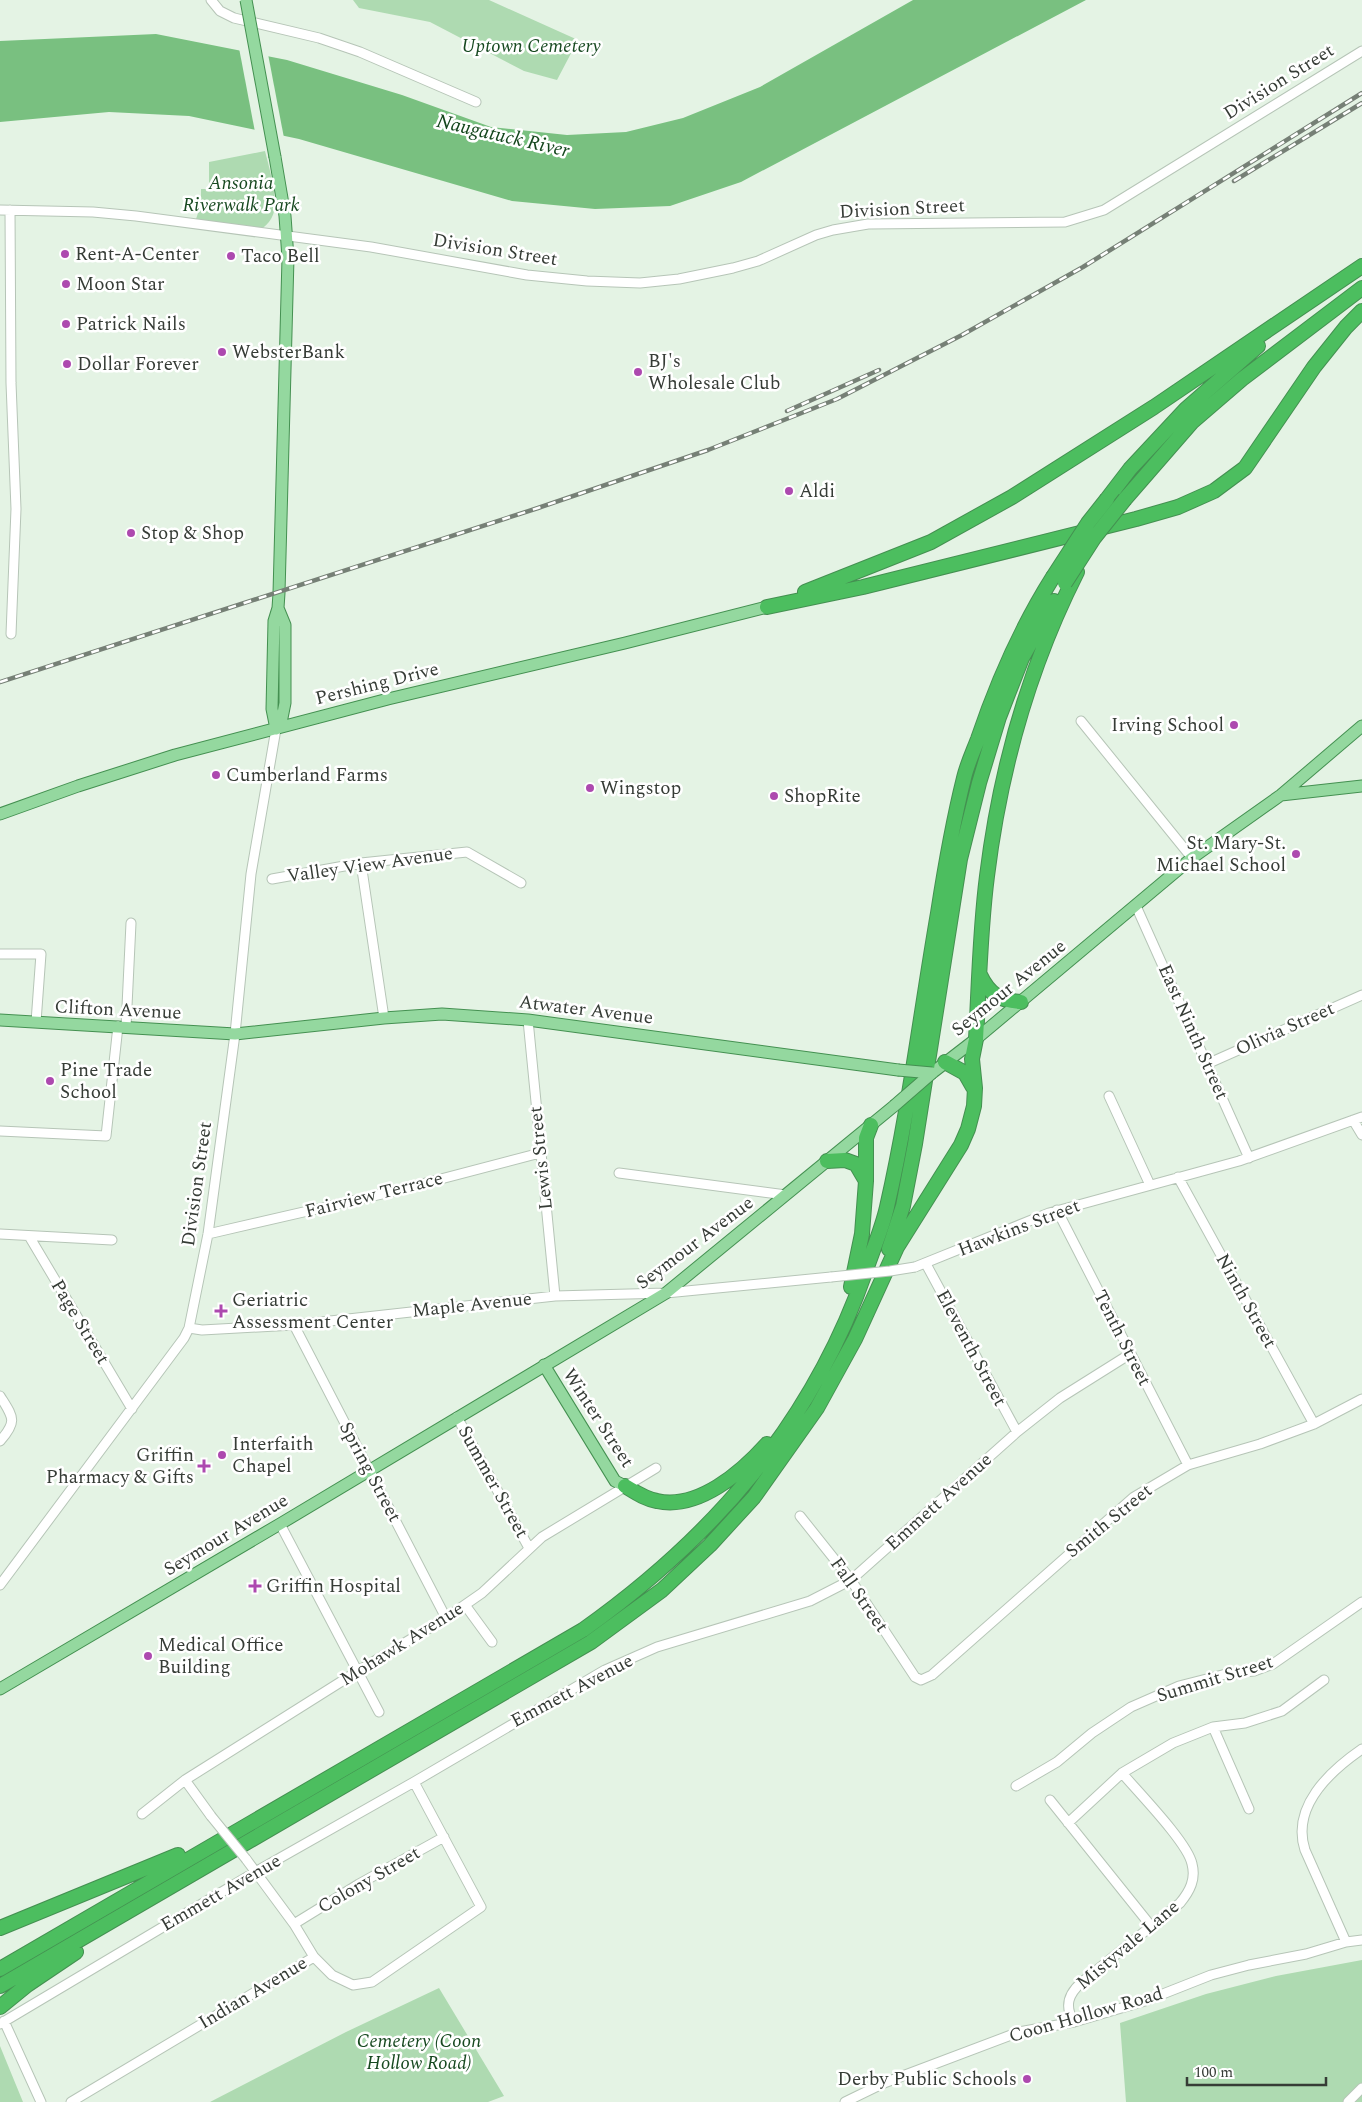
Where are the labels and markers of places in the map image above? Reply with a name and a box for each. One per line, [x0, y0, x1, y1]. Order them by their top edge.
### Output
place label: Rent-A-Center [75, 240, 199, 269]
place label: Taco Bell [241, 242, 320, 271]
marker: Rent-A-Center [59, 248, 71, 260]
marker: Taco Bell [225, 250, 237, 262]
place label: Moon Star [76, 270, 165, 299]
marker: Moon Star [60, 278, 72, 290]
place label: Patrick Nails [76, 310, 186, 339]
marker: Patrick Nails [60, 318, 72, 330]
place label: WebsterBank [232, 338, 345, 367]
marker: WebsterBank [216, 346, 228, 358]
place label: BJ's Wholesale Club [648, 347, 780, 398]
place label: Dollar Forever [77, 350, 199, 379]
marker: Dollar Forever [61, 358, 73, 370]
marker: BJ's Wholesale Club [632, 366, 644, 378]
place label: Aldi [799, 477, 835, 506]
marker: Aldi [783, 485, 795, 497]
place label: Stop & Shop [141, 519, 244, 548]
marker: Stop & Shop [125, 527, 137, 539]
place label: Irving School [1111, 711, 1224, 740]
marker: Irving School [1228, 719, 1240, 731]
place label: Cumberland Farms [226, 761, 388, 790]
marker: Cumberland Farms [210, 769, 222, 781]
place label: Wingstop [600, 774, 681, 803]
marker: Wingstop [584, 782, 596, 794]
place label: ShopRite [784, 782, 861, 811]
marker: ShopRite [768, 790, 780, 802]
place label: St. Mary-St. Michael School [1156, 829, 1286, 880]
marker: St. Mary-St. Michael School [1290, 848, 1302, 860]
place label: Pine Trade School [60, 1056, 152, 1107]
marker: Pine Trade School [44, 1075, 56, 1087]
place label: Geriatric Assessment Center [232, 1286, 394, 1337]
marker: Geriatric Assessment Center [214, 1304, 228, 1318]
place label: Interfaith Chapel [232, 1430, 314, 1481]
place label: Griffin Pharmacy & Gifts [46, 1441, 194, 1492]
marker: Interfaith Chapel [216, 1449, 228, 1461]
marker: Griffin Pharmacy & Gifts [198, 1460, 210, 1472]
place label: Griffin Hospital [266, 1572, 401, 1601]
marker: Griffin Hospital [248, 1579, 262, 1593]
place label: Medical Office Building [158, 1631, 283, 1682]
marker: Medical Office Building [142, 1650, 154, 1662]
place label: Derby Public Schools [837, 2065, 1017, 2094]
marker: Derby Public Schools [1021, 2073, 1033, 2085]

